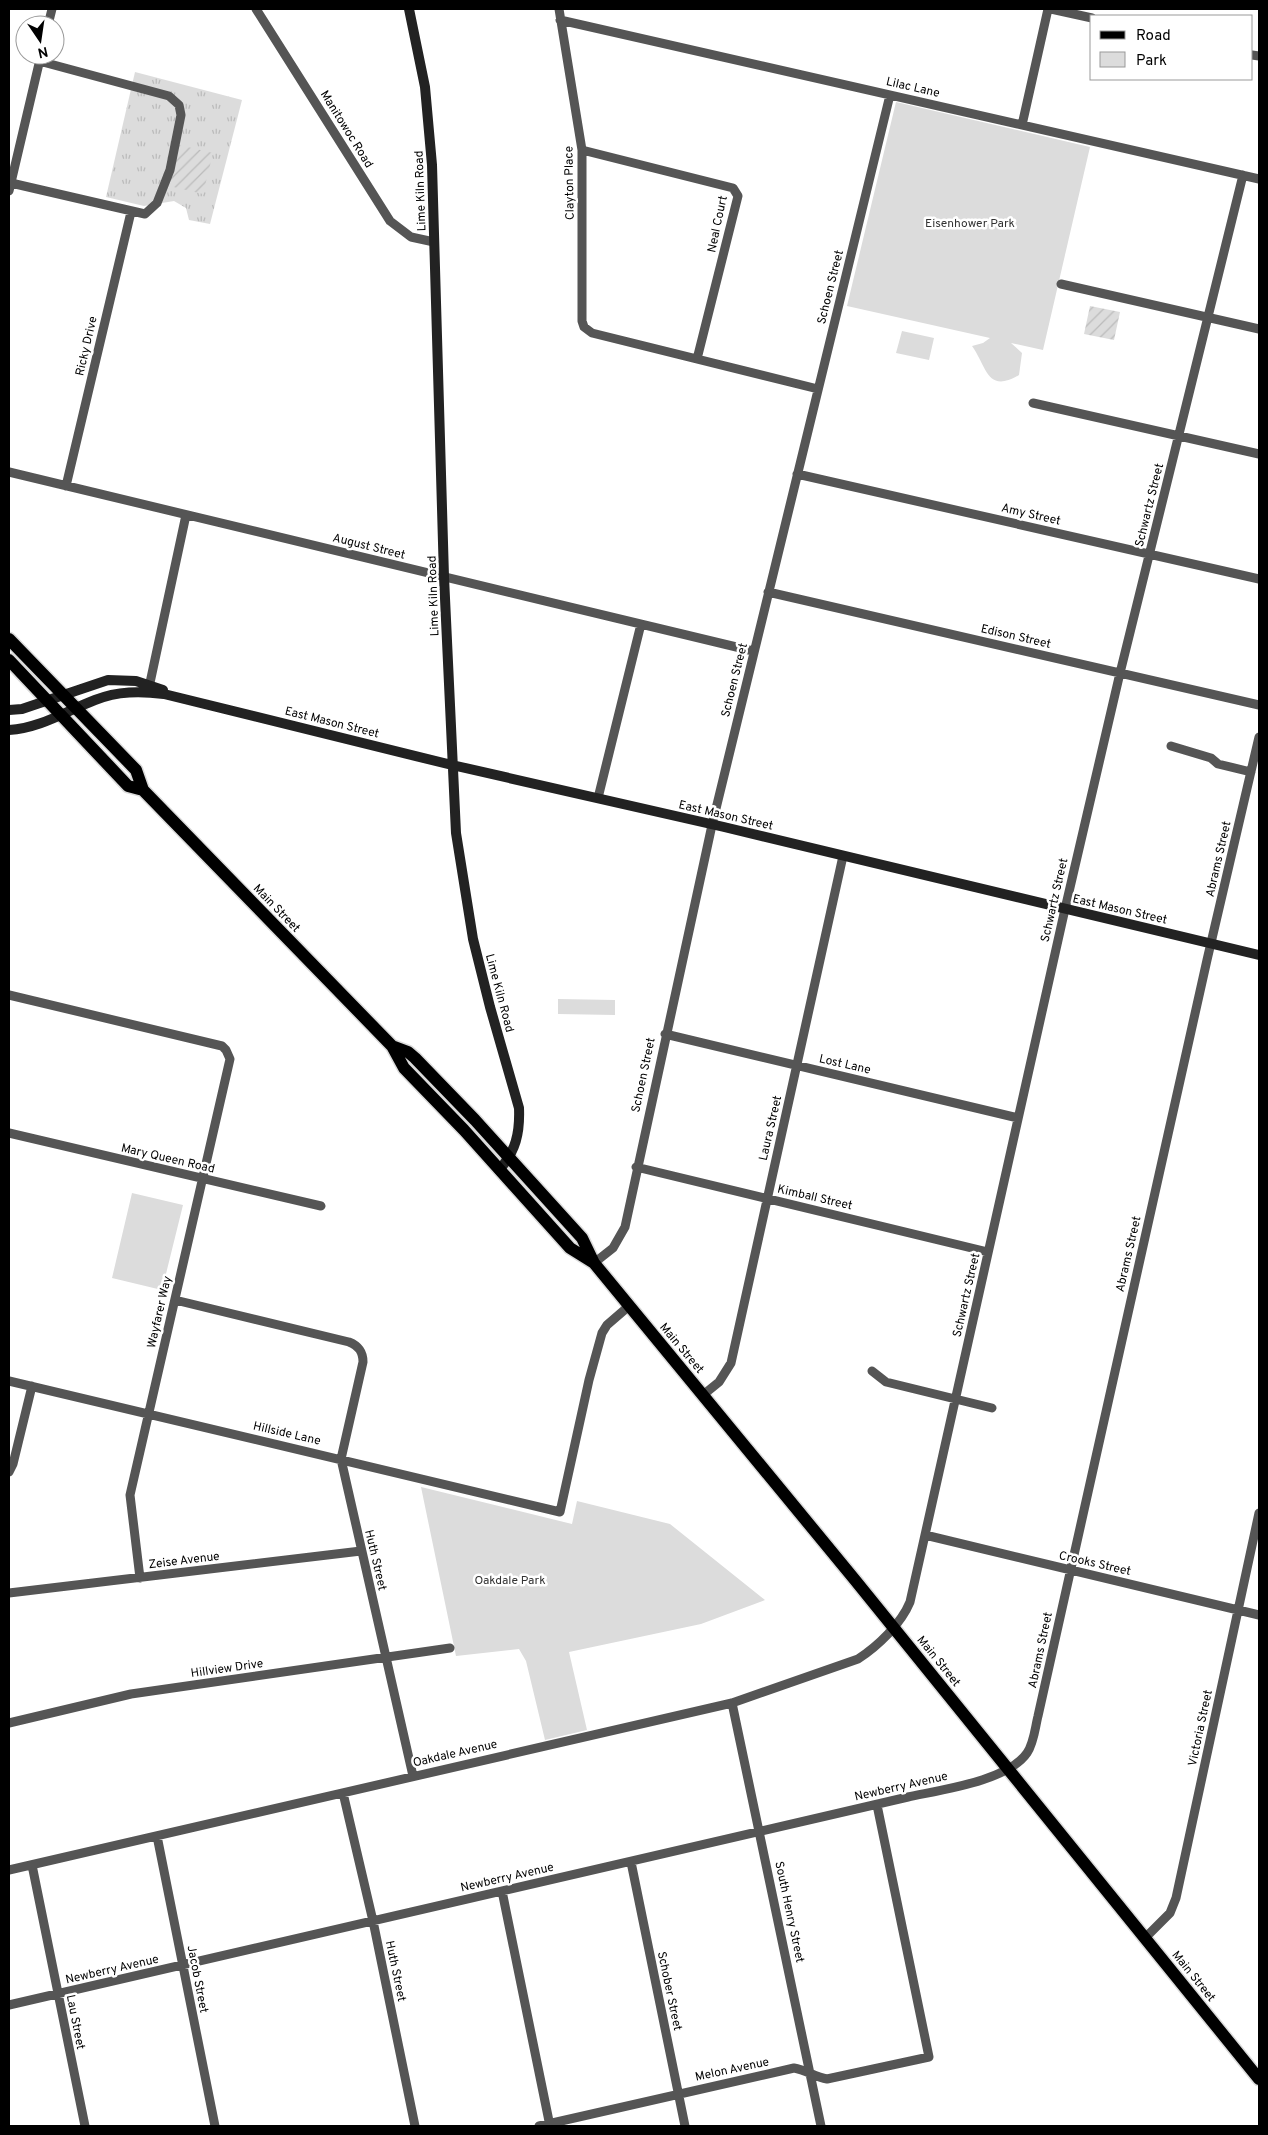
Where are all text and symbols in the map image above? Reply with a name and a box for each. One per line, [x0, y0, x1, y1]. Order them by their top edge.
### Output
north arrow [15, 15, 65, 65]
legend [1090, 15, 1253, 80]
text: Road [1136, 27, 1171, 46]
text: N [36, 42, 49, 61]
text: Park [1136, 52, 1167, 71]
street label: Lilac Lane [884, 74, 941, 102]
street label: Manitowoc Road [316, 88, 376, 171]
street label: Clayton Place [561, 146, 579, 220]
street label: Lime Kiln Road [412, 150, 430, 232]
street label: Neal Court [704, 194, 732, 254]
park label: Eisenhower Park [925, 216, 1015, 232]
street label: Schoen Street [814, 248, 848, 326]
street label: Ricky Drive [72, 315, 102, 378]
street label: Schwartz Street [1132, 462, 1168, 549]
street label: Amy Street [1000, 500, 1062, 530]
street label: August Street [331, 530, 407, 564]
street label: Lime Kiln Road [425, 555, 443, 637]
street label: Edison Street [979, 621, 1052, 653]
street label: Schoen Street [718, 641, 752, 719]
street label: East Mason Street [283, 704, 381, 742]
street label: East Mason Street [677, 797, 775, 835]
street label: Abrams Street [1202, 820, 1235, 899]
street label: Schwartz Street [1038, 857, 1072, 944]
street label: Main Street [249, 881, 303, 936]
street label: East Mason Street [1071, 891, 1169, 929]
street label: Lime Kiln Road [481, 952, 517, 1034]
street label: Schoen Street [628, 1036, 660, 1114]
street label: Lost Lane [817, 1051, 872, 1079]
street label: Laura Street [756, 1094, 786, 1162]
street label: Mary Queen Road [119, 1140, 216, 1178]
street label: Kimball Street [776, 1182, 854, 1214]
street label: Abrams Street [1112, 1215, 1145, 1294]
street label: Schwartz Street [950, 1252, 984, 1339]
street label: Wayfarer Way [144, 1275, 176, 1350]
street label: Main Street [655, 1320, 707, 1377]
street label: Hillside Lane [251, 1418, 322, 1450]
street label: Huth Street [360, 1528, 390, 1592]
street label: Crooks Street [1057, 1548, 1132, 1580]
street label: Zeise Avenue [148, 1549, 221, 1573]
park label: Oakdale Park [474, 1573, 546, 1589]
street label: Abrams Street [1025, 1611, 1057, 1690]
street label: Main Street [913, 1633, 964, 1690]
street label: Hillview Drive [190, 1656, 264, 1682]
street label: Victoria Street [1185, 1689, 1217, 1768]
street label: Oakdale Avenue [412, 1737, 499, 1771]
street label: Newberry Avenue [853, 1768, 949, 1805]
street label: Newberry Avenue [459, 1859, 555, 1896]
street label: South Henry Street [770, 1860, 808, 1964]
street label: Huth Street [381, 1939, 409, 2003]
street label: Jacob Street [183, 1944, 211, 2014]
street label: Main Street [1168, 1948, 1219, 2005]
street label: Schober Street [653, 1950, 685, 2032]
street label: Newberry Avenue [64, 1951, 160, 1988]
street label: Lau Street [62, 1993, 88, 2051]
street label: Melon Avenue [694, 2054, 771, 2086]

